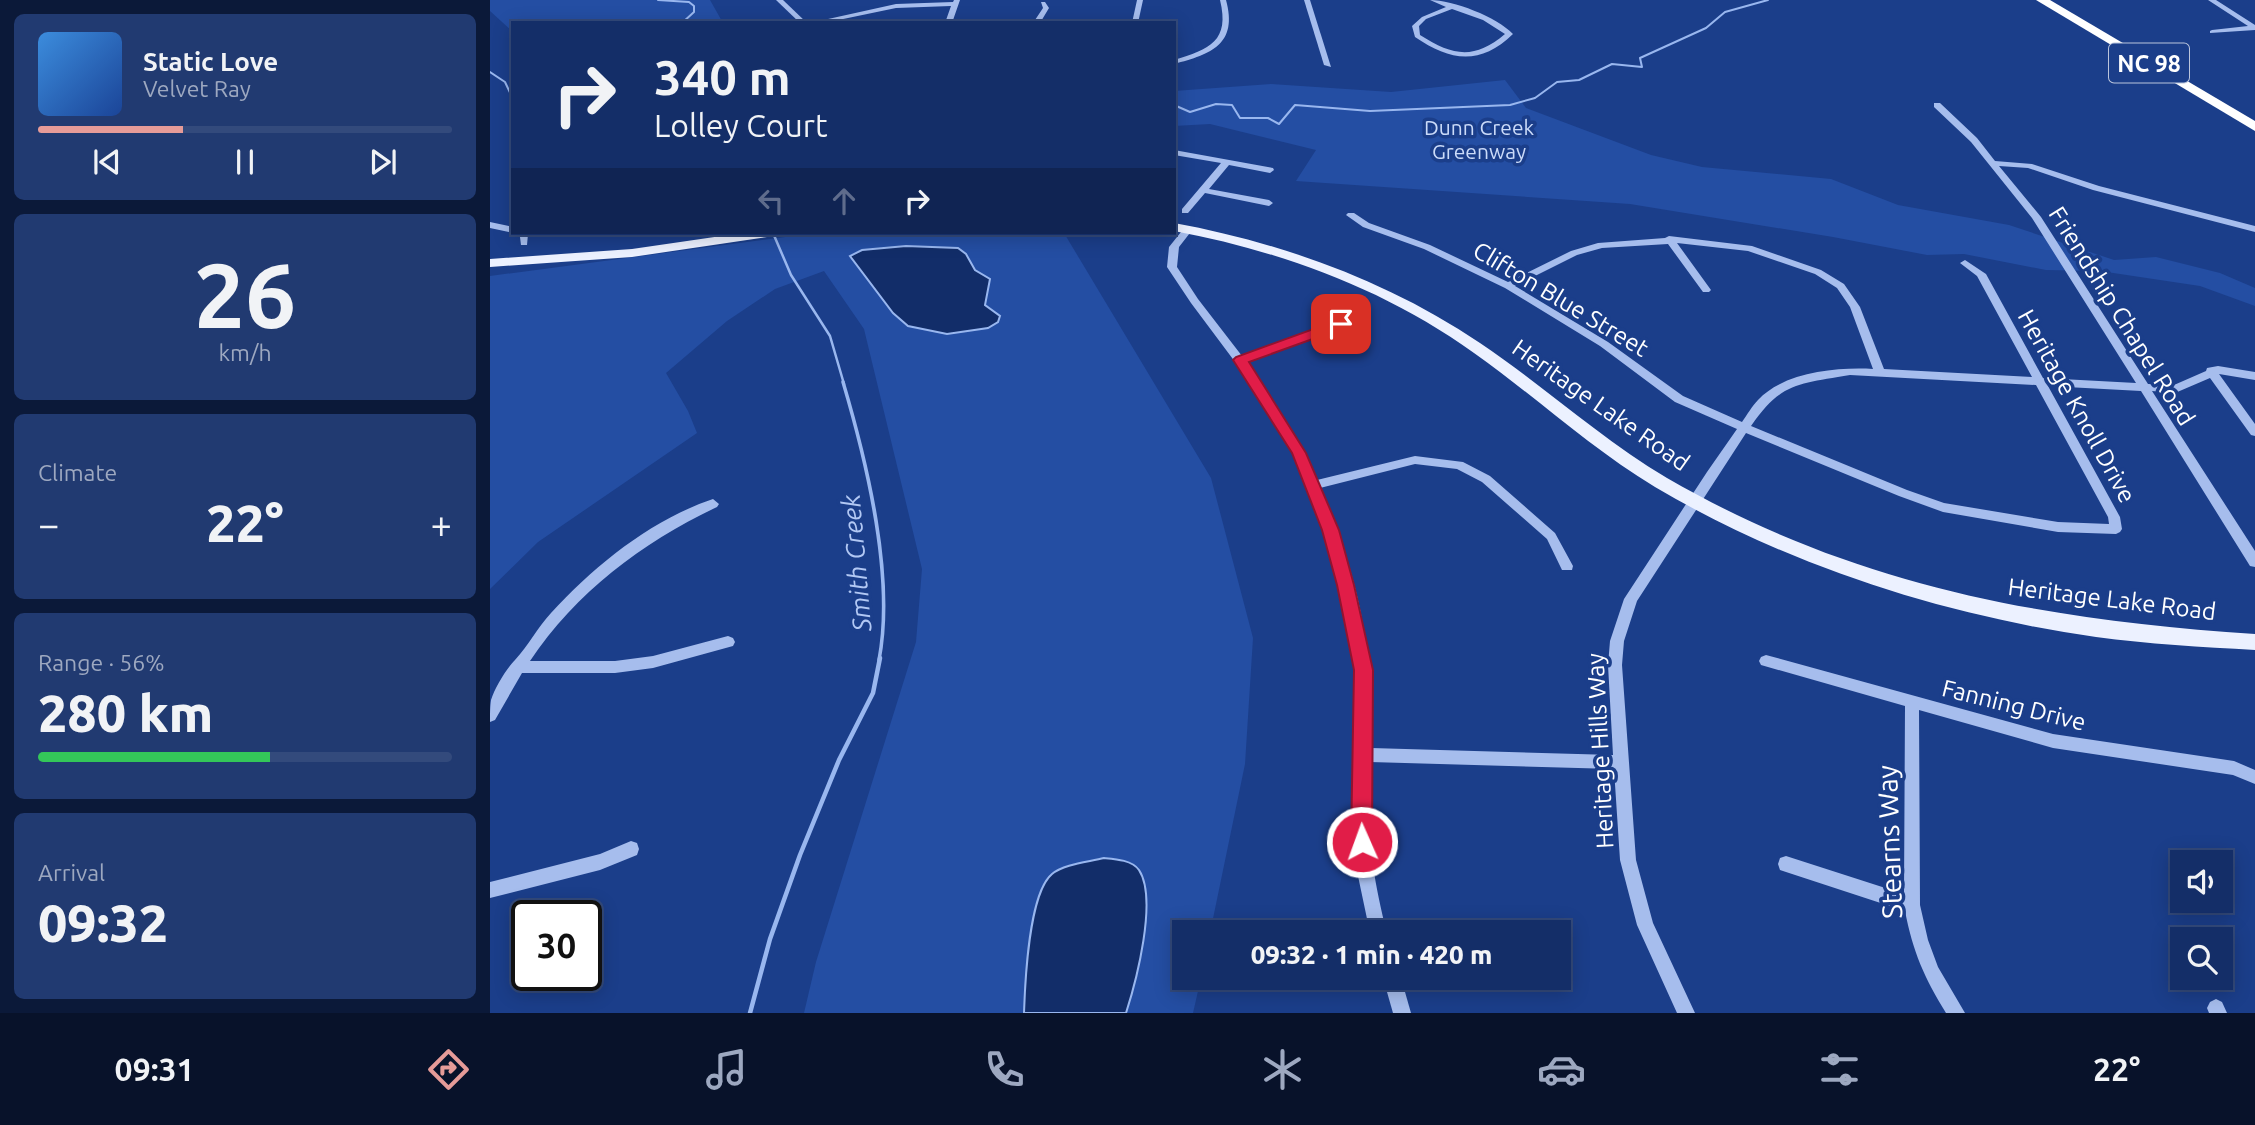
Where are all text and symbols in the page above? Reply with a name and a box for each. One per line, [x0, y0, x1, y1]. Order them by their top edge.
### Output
road number: NC 98 [2109, 44, 2189, 82]
text: Static Love [143, 47, 278, 76]
icon: right [539, 49, 630, 140]
text: 340 m [654, 49, 791, 104]
text: Velvet Ray [143, 76, 251, 101]
text: Lolley Court [654, 107, 827, 143]
park label: Dunn Creek Greenway [1424, 115, 1534, 163]
icon: previous [88, 143, 126, 181]
icon: pause [226, 143, 264, 181]
icon: next [364, 143, 402, 181]
icon: left [752, 182, 790, 220]
icon: ahead [825, 182, 863, 220]
icon: right [898, 182, 936, 220]
street label: Friendship Chapel Road [2044, 202, 2200, 430]
street label: Clifton Blue Street [1469, 236, 1654, 362]
text: 26 [194, 243, 296, 345]
pin [1311, 294, 1371, 354]
icon: arrive [1322, 305, 1360, 343]
street label: Heritage Knoll Drive [2013, 305, 2141, 507]
street label: Heritage Lake Road [1507, 334, 1695, 476]
text: km/h [218, 340, 272, 365]
text: Climate [38, 460, 117, 485]
water label: Smith Creek [835, 493, 877, 634]
text: 22° [206, 494, 284, 552]
text: − [38, 503, 59, 545]
text: + [431, 503, 452, 545]
street label: Heritage Lake Road [2006, 573, 2218, 625]
text: Range · 56% [38, 650, 165, 675]
street label: Heritage Hills Way [1581, 652, 1619, 849]
street label: Fanning Drive [1939, 674, 2089, 736]
text: 280 km [38, 684, 213, 742]
street label: Stearns Way [1871, 765, 1907, 919]
position arrow [1325, 805, 1399, 879]
map controls [2170, 850, 2233, 990]
button: sound [2170, 850, 2233, 913]
text: Arrival [38, 860, 105, 885]
text: 09:32 [38, 894, 168, 952]
speed limit sign: 30 [511, 900, 602, 991]
button: search [2170, 927, 2233, 990]
text: 09:32 · 1 min · 420 m [1251, 940, 1492, 969]
icon: directions [424, 1045, 473, 1094]
icon: music [702, 1045, 751, 1094]
icon: phone [980, 1045, 1029, 1094]
icon: climate [1258, 1045, 1307, 1094]
icon: car [1537, 1045, 1586, 1094]
icon: filters [1815, 1045, 1864, 1094]
text: 09:31 [115, 1051, 195, 1087]
text: 22° [2093, 1051, 2140, 1087]

